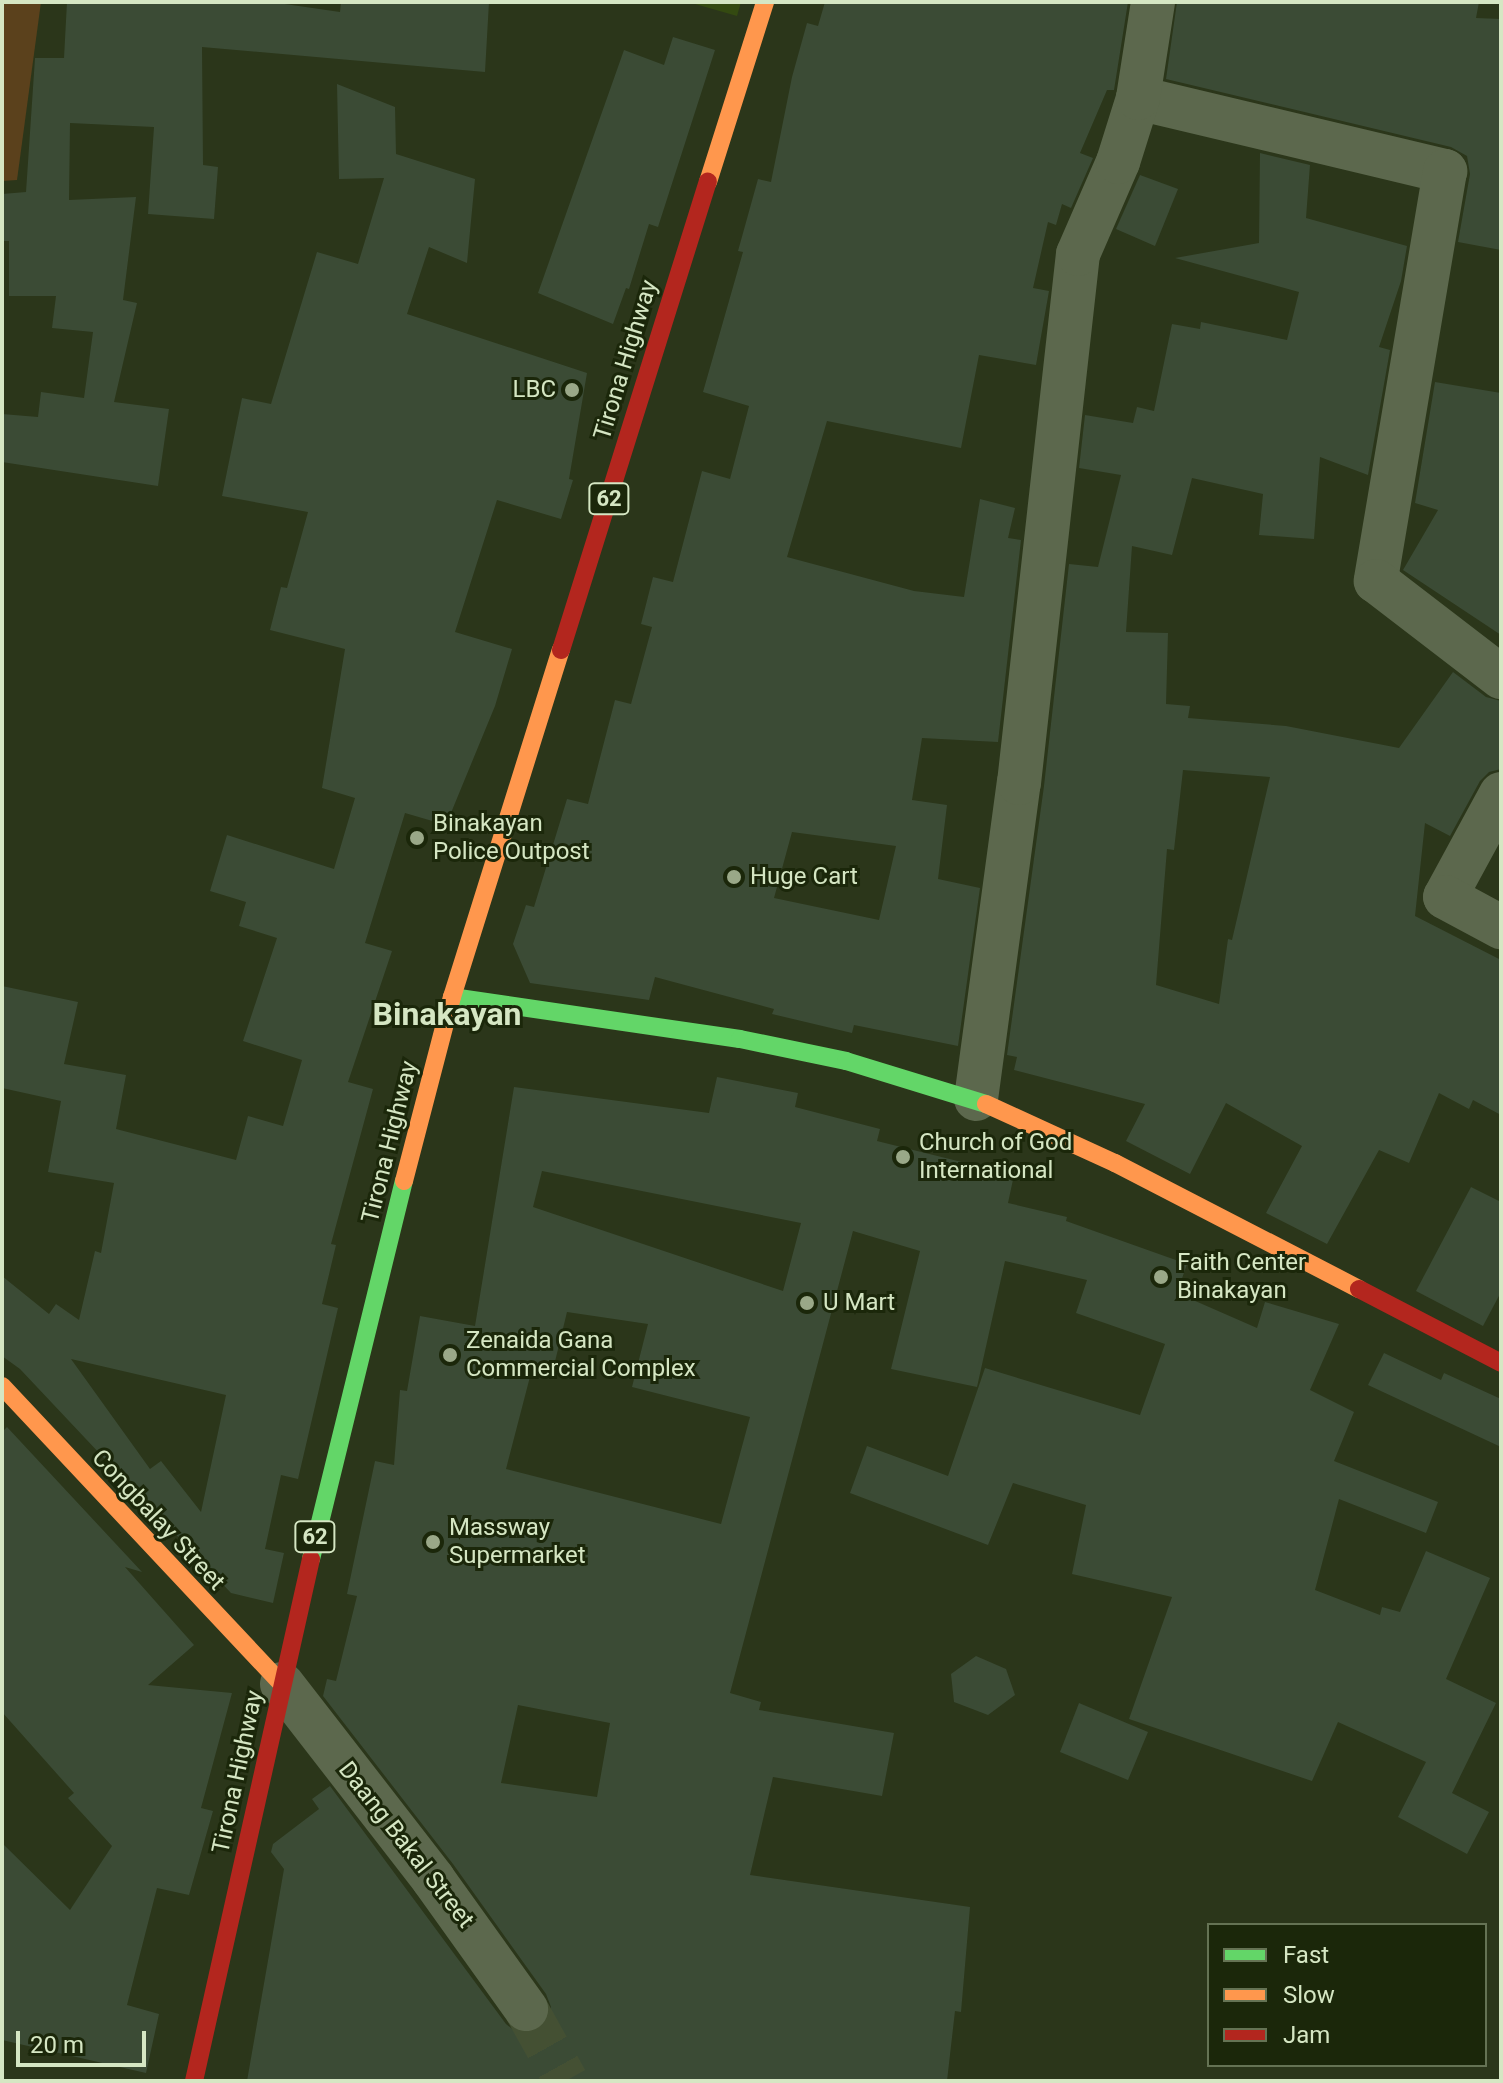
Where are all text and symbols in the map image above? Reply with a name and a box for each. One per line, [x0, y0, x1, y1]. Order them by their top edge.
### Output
street label: Tirona Highway [588, 276, 664, 444]
place label: LBC [512, 376, 556, 404]
marker: LBC [563, 381, 581, 399]
road number: 62 [587, 481, 631, 517]
place label: Binakayan Police Outpost [433, 810, 590, 866]
marker: Binakayan Police Outpost [408, 829, 426, 847]
place label: Huge Cart [750, 863, 858, 891]
marker: Huge Cart [725, 868, 743, 886]
district label: Binakayan [373, 995, 521, 1033]
street label: Tirona Highway [356, 1058, 424, 1226]
place label: Church of God International [919, 1129, 1072, 1185]
marker: Church of God International [894, 1148, 912, 1166]
place label: Faith Center Binakayan [1177, 1249, 1306, 1305]
marker: Faith Center Binakayan [1152, 1268, 1170, 1286]
place label: U Mart [823, 1289, 895, 1317]
marker: U Mart [798, 1294, 816, 1312]
place label: Zenaida Gana Commercial Complex [466, 1327, 696, 1383]
marker: Zenaida Gana Commercial Complex [441, 1346, 459, 1364]
street label: Congbalay Street [85, 1444, 231, 1596]
place label: Massway Supermarket [449, 1514, 586, 1570]
road number: 62 [293, 1519, 337, 1555]
marker: Massway Supermarket [424, 1533, 442, 1551]
street label: Tirona Highway [207, 1688, 269, 1856]
street label: Daang Bakal Street [332, 1756, 480, 1934]
legend [1207, 1923, 1487, 2067]
text: Fast [1283, 1941, 1329, 1969]
text: Slow [1283, 1981, 1335, 2009]
scale bar [20, 2015, 150, 2065]
text: Jam [1283, 2021, 1330, 2049]
text: 20 m [30, 2031, 84, 2059]

